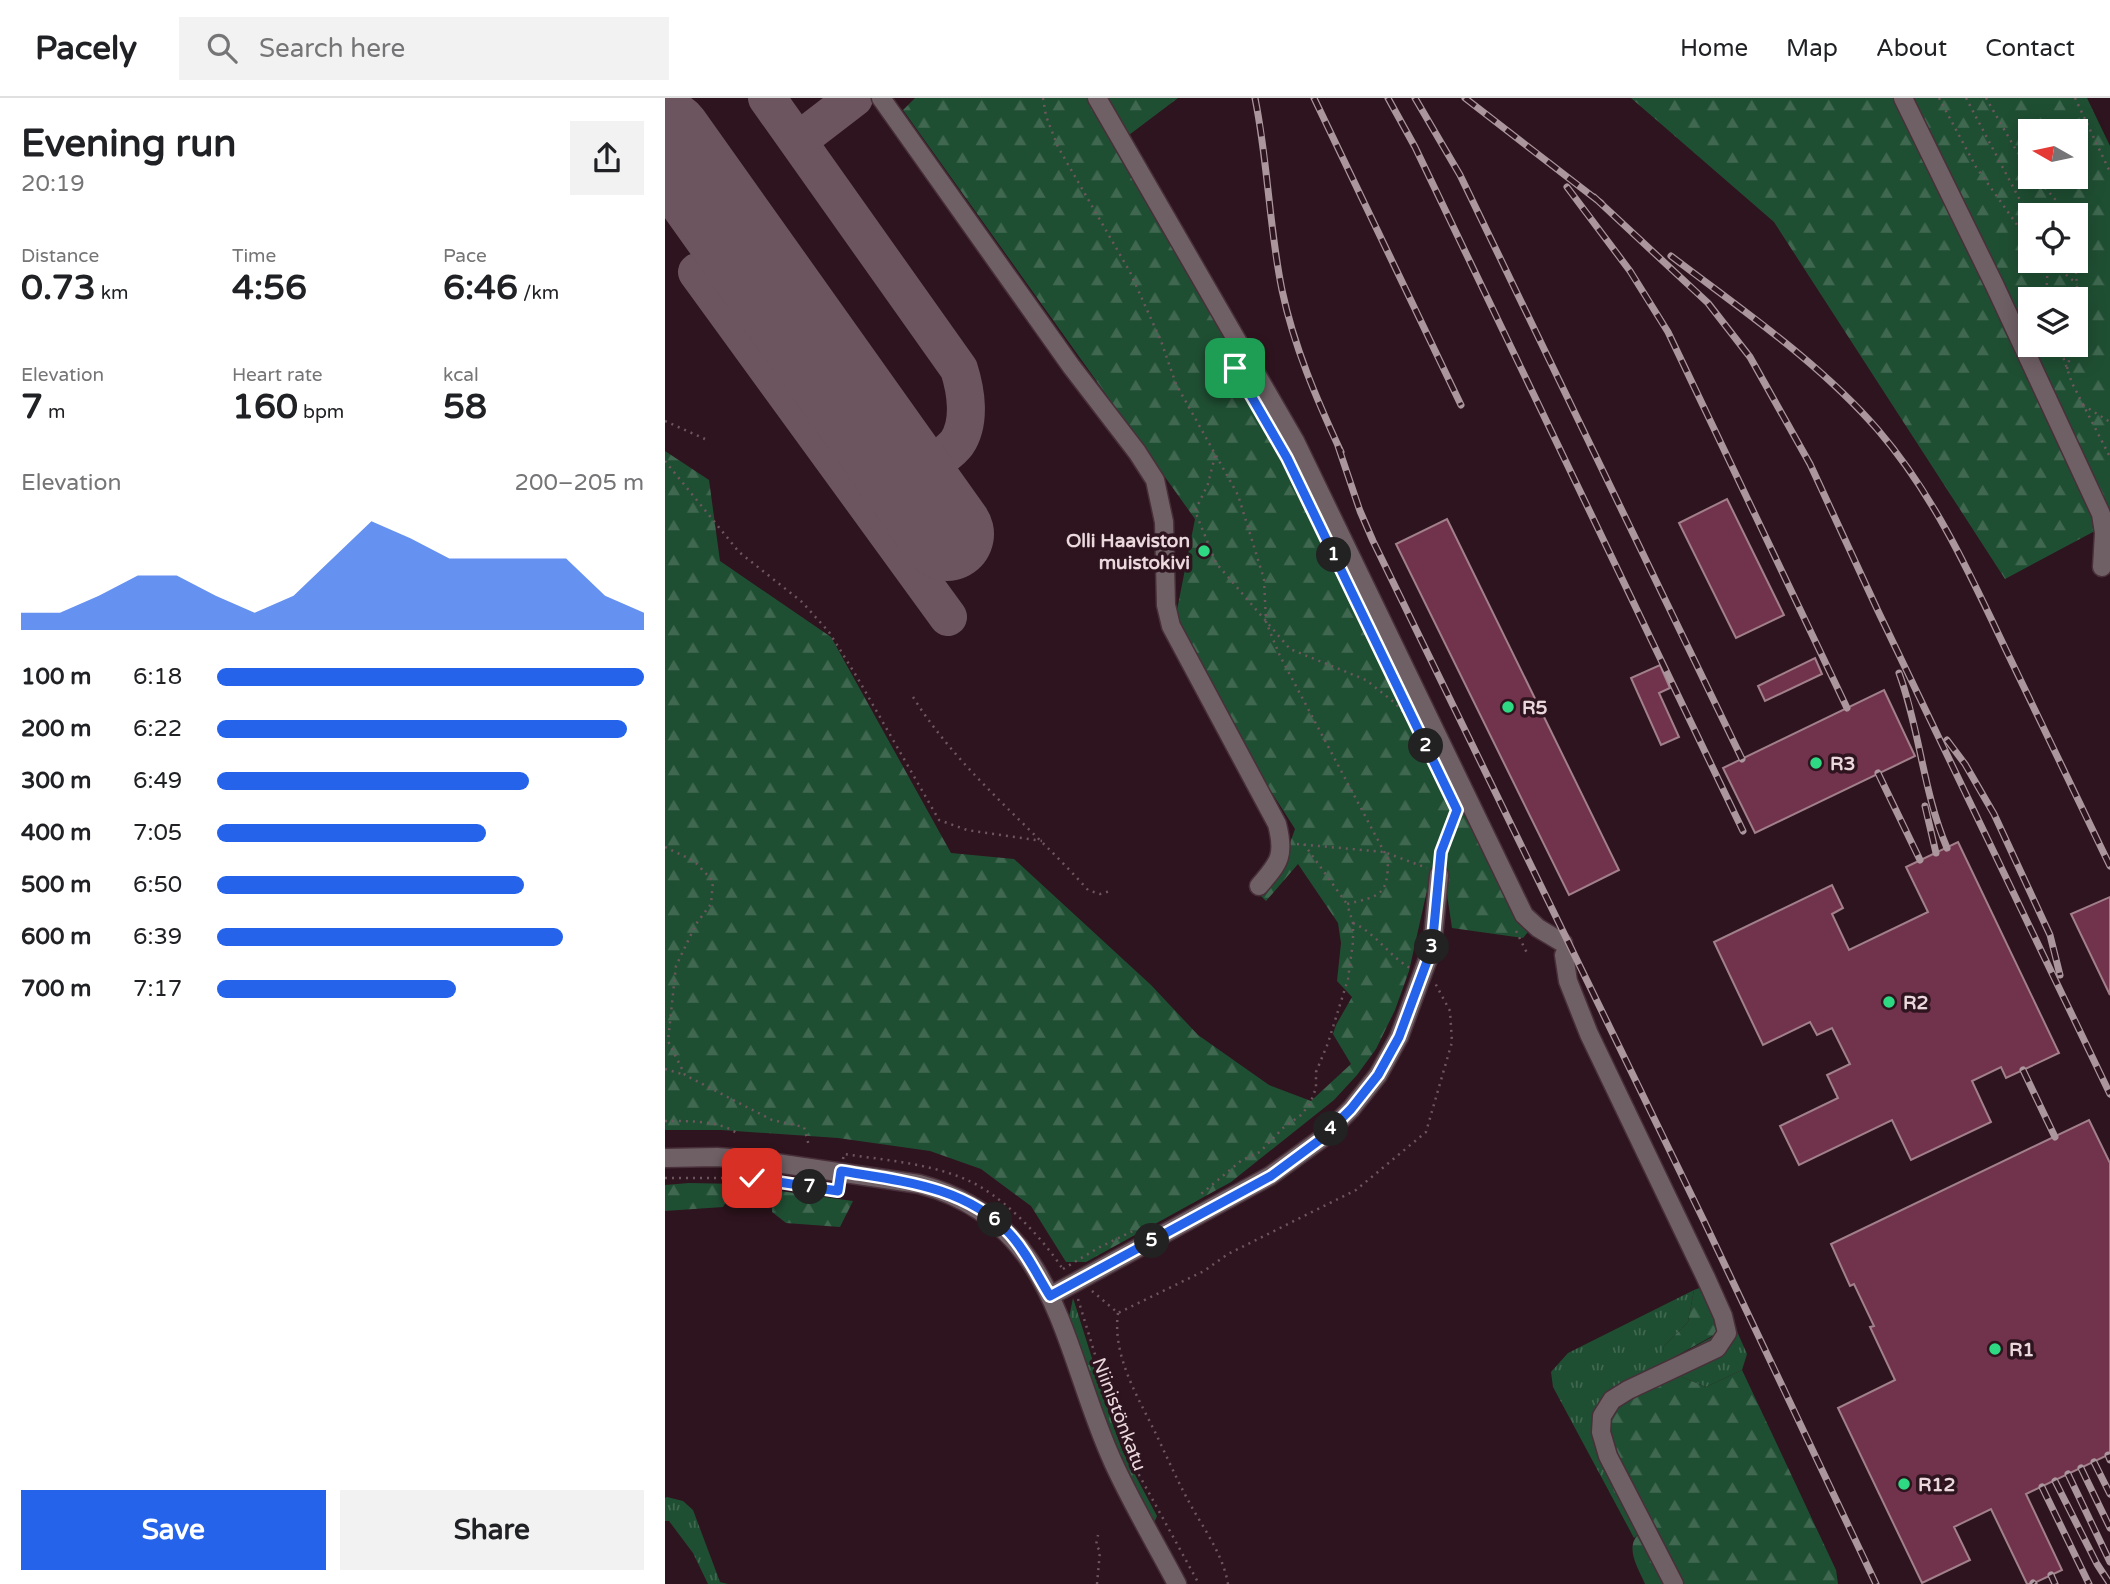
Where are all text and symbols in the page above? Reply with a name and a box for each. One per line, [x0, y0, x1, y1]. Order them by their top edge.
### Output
search box [179, 17, 669, 80]
text: Pacely [35, 29, 137, 68]
icon: search [203, 29, 241, 67]
text: Search here [259, 33, 405, 64]
text: Home [1680, 34, 1748, 63]
text: Map [1786, 34, 1838, 63]
text: About [1876, 34, 1947, 63]
text: Contact [1985, 34, 2075, 63]
north arrow [2018, 119, 2088, 189]
map controls [2018, 119, 2088, 357]
text: Evening run [21, 121, 236, 167]
button: share [570, 121, 644, 195]
text: 20:19 [21, 170, 85, 198]
button: locate [2018, 203, 2088, 273]
text: Distance [21, 245, 99, 267]
text: Time [232, 245, 276, 267]
text: Pace [443, 245, 487, 267]
text: 0.73 [21, 267, 96, 309]
text: 4:56 [232, 267, 307, 309]
text: 6:46 [443, 267, 518, 309]
text: km [96, 282, 128, 304]
text: /km [518, 282, 559, 304]
button: layers [2018, 287, 2088, 357]
pin [1205, 338, 1265, 398]
icon: arrive [1216, 349, 1254, 387]
text: Elevation [21, 364, 104, 386]
text: Heart rate [232, 364, 323, 386]
text: kcal [443, 364, 479, 386]
text: 7 [21, 386, 43, 428]
text: 160 [232, 386, 298, 428]
text: 58 [443, 386, 487, 428]
text: m [43, 401, 65, 423]
text: bpm [298, 401, 344, 423]
text: Elevation [21, 469, 122, 497]
text: 200–205 m [515, 469, 644, 497]
place label: Olli Haaviston muistokivi [1066, 530, 1190, 574]
pin: 1 [1317, 538, 1351, 573]
marker: Olli Haaviston muistokivi [1196, 543, 1212, 559]
text: 1 [1328, 543, 1339, 565]
text: 100 m [21, 663, 91, 691]
text: 6:18 [133, 663, 182, 691]
place label: R5 [1522, 697, 1548, 719]
marker: R5 [1500, 699, 1516, 715]
text: 200 m [21, 715, 91, 743]
text: 6:22 [133, 715, 182, 743]
pin: 2 [1409, 728, 1443, 764]
text: 2 [1420, 734, 1431, 756]
place label: R3 [1830, 753, 1855, 775]
marker: R3 [1808, 755, 1824, 771]
text: 300 m [21, 767, 91, 795]
text: 6:49 [133, 767, 182, 795]
text: 400 m [21, 819, 91, 847]
text: 7:05 [133, 819, 182, 847]
text: 500 m [21, 871, 91, 899]
text: 6:50 [133, 871, 182, 899]
text: 600 m [21, 923, 91, 951]
text: 6:39 [133, 923, 182, 951]
pin: 3 [1415, 930, 1449, 964]
text: 3 [1426, 935, 1437, 957]
text: 700 m [21, 975, 91, 1003]
text: 7:17 [133, 975, 182, 1003]
place label: R2 [1903, 992, 1928, 1014]
marker: R2 [1881, 994, 1897, 1010]
pin: 4 [1313, 1112, 1349, 1146]
text: 4 [1325, 1117, 1336, 1139]
pin [722, 1148, 782, 1208]
icon: check [733, 1159, 771, 1197]
pin: 7 [793, 1170, 827, 1204]
text: 7 [804, 1175, 815, 1197]
pin: 6 [977, 1202, 1013, 1238]
text: 6 [989, 1208, 1000, 1230]
pin: 5 [1135, 1224, 1169, 1258]
text: 5 [1146, 1229, 1157, 1251]
place label: R1 [2009, 1339, 2034, 1361]
marker: R1 [1987, 1341, 2003, 1357]
street label: Niinistönkatu [1087, 1355, 1151, 1474]
place label: R12 [1918, 1474, 1955, 1496]
marker: R12 [1896, 1476, 1912, 1492]
button: Save [21, 1490, 326, 1570]
button: Share [340, 1490, 644, 1570]

